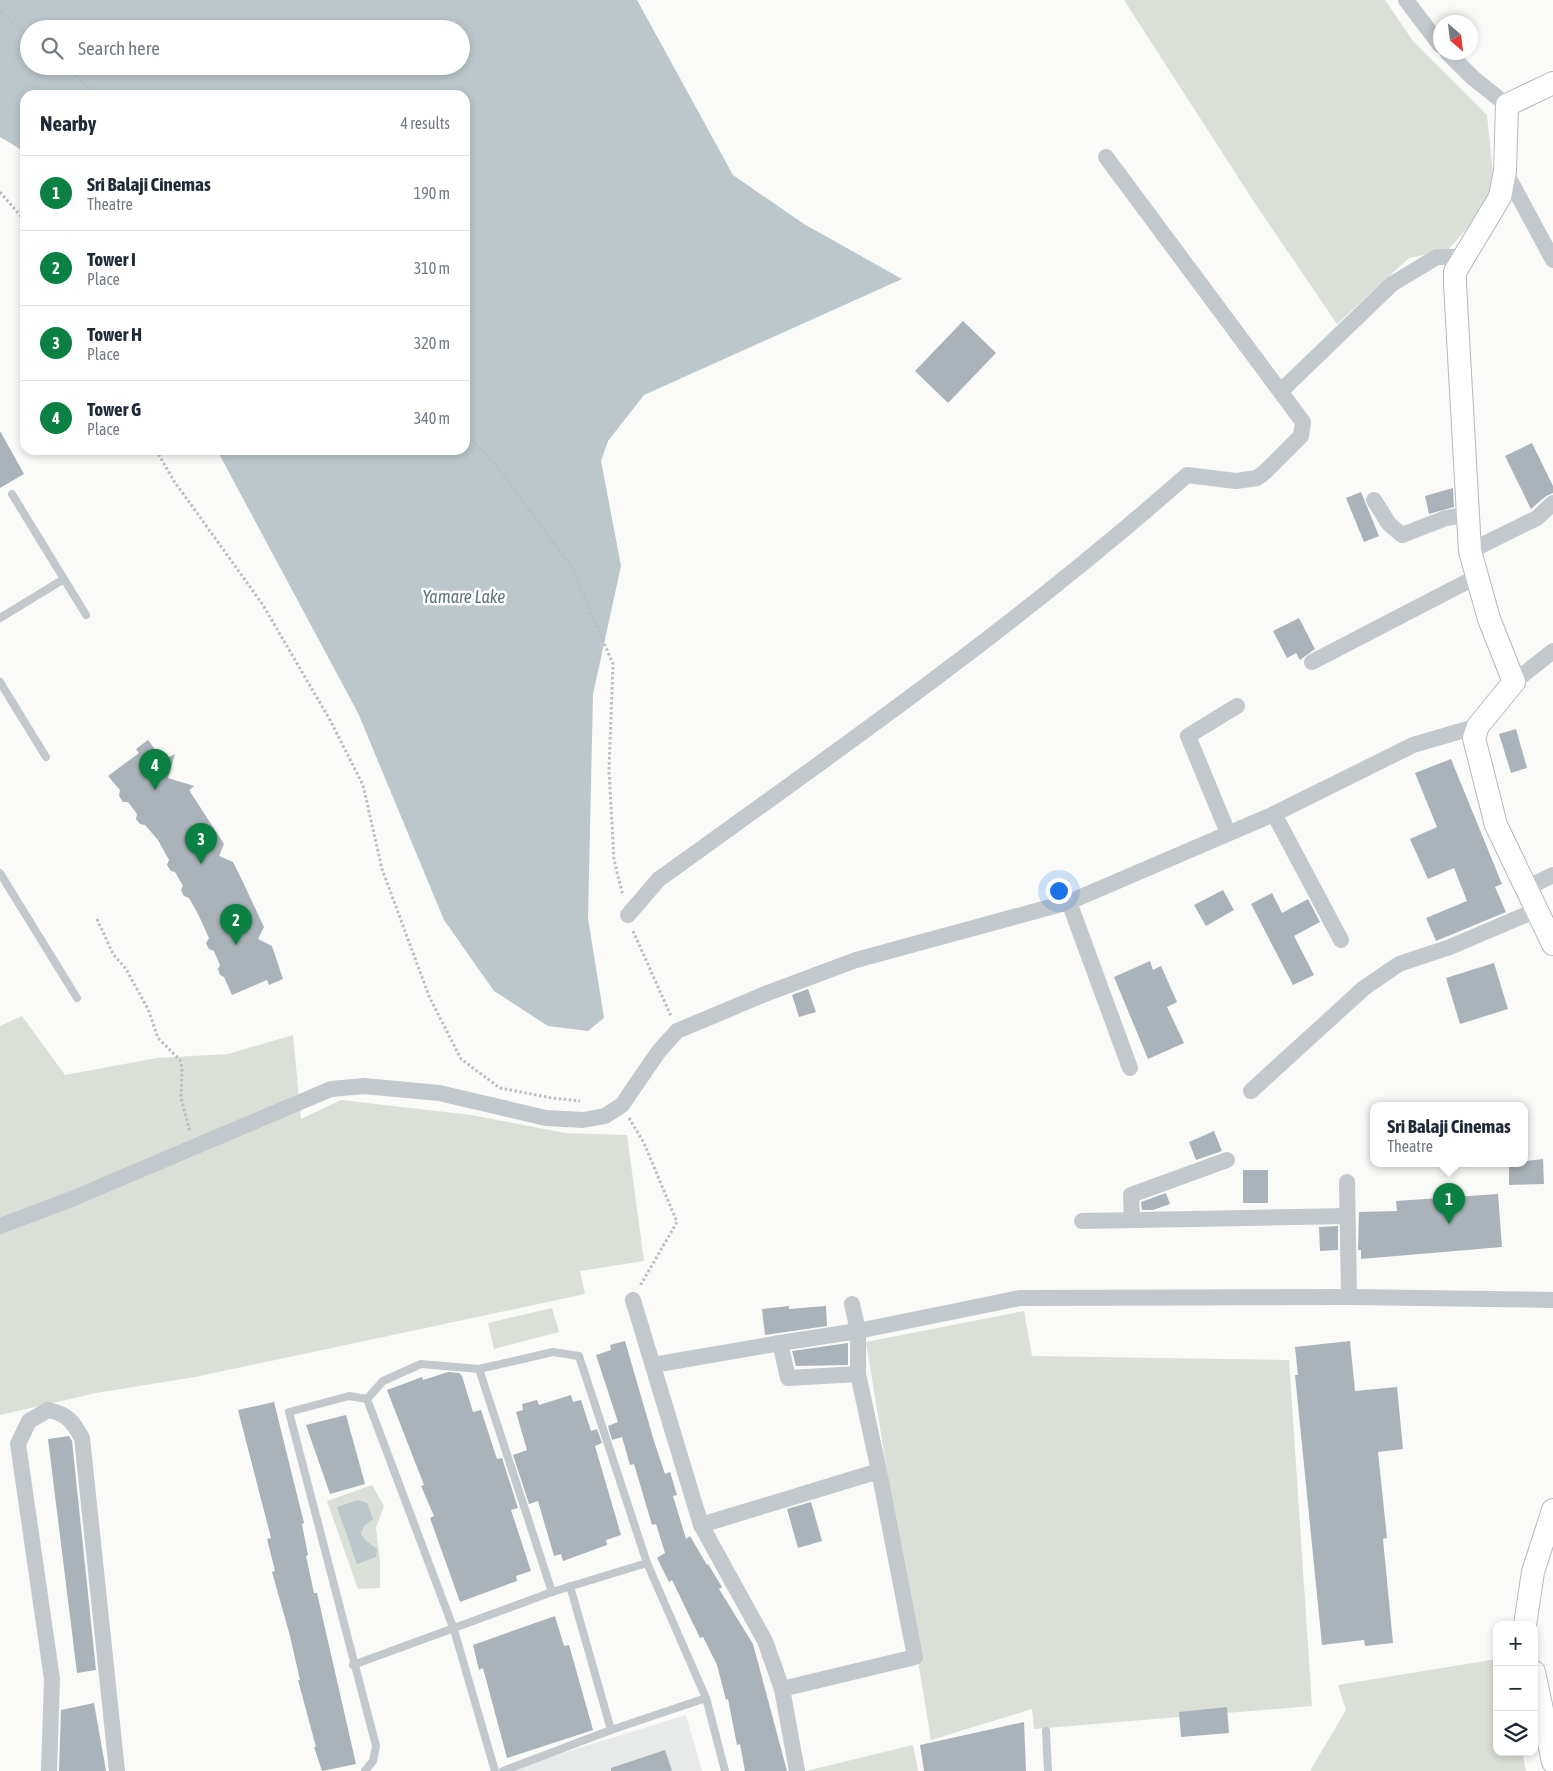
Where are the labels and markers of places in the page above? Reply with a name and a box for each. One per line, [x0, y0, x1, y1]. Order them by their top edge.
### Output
pin: 4 [139, 749, 171, 790]
pin: 3 [185, 823, 217, 864]
pin: 2 [220, 904, 252, 945]
pin: 1 [1433, 1183, 1465, 1224]

